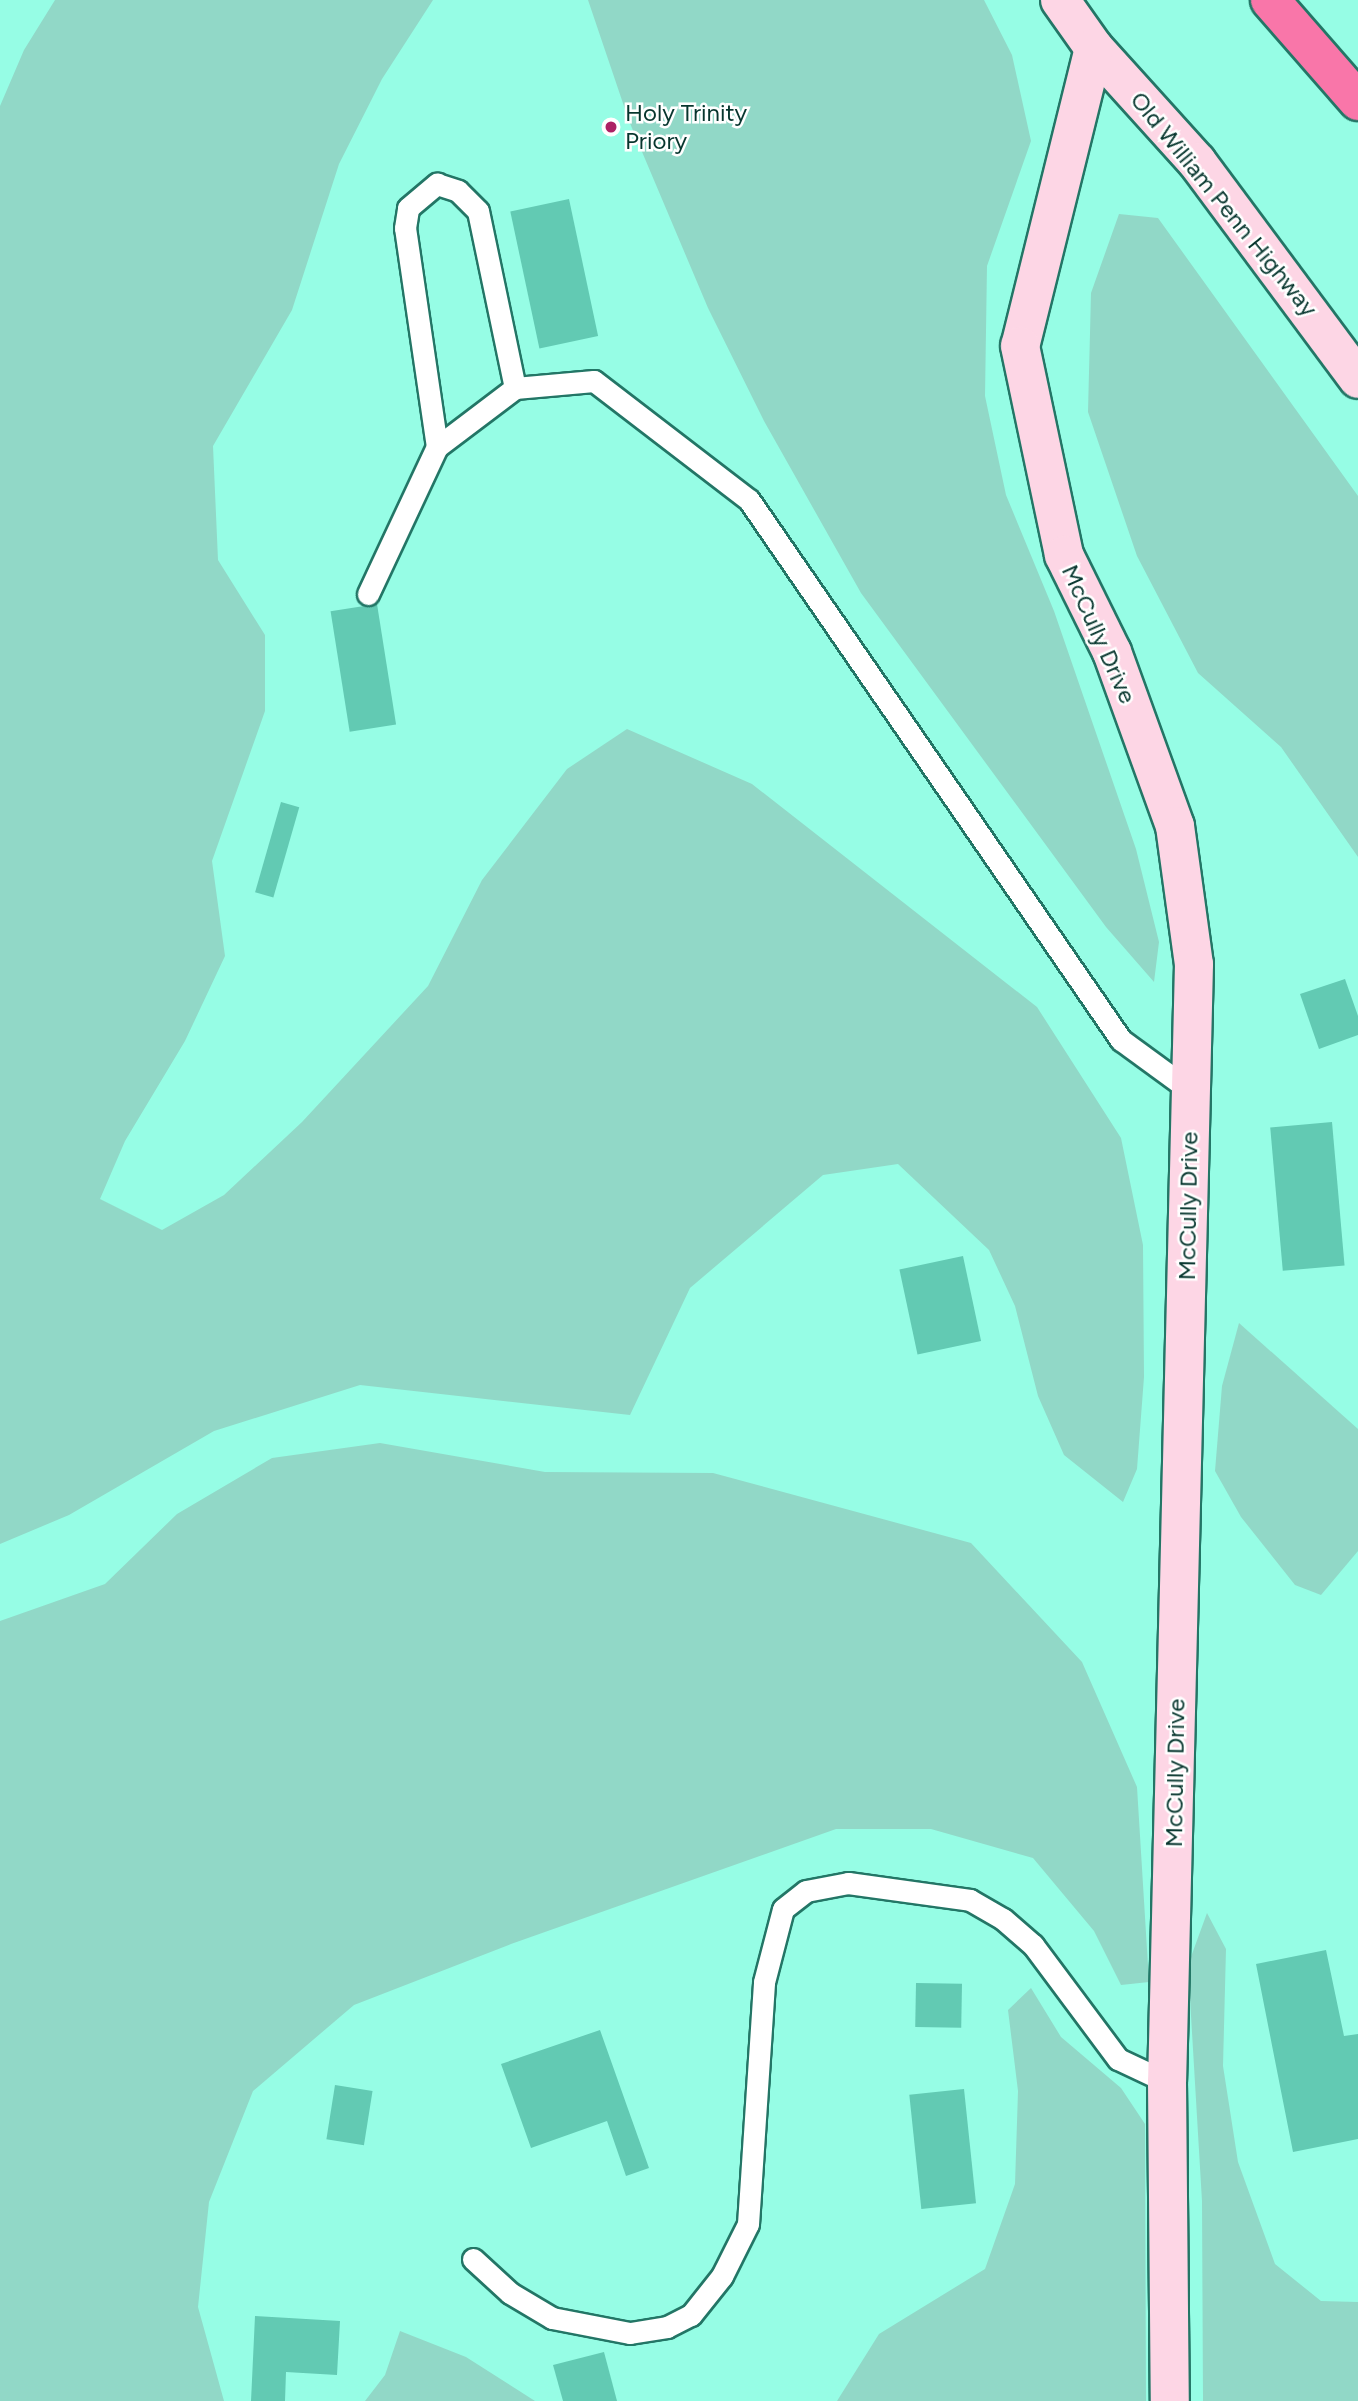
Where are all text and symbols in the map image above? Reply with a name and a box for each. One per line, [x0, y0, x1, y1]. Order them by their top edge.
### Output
street label: Old William Penn Highway [1124, 86, 1324, 322]
place label: Holy Trinity Priory [625, 99, 747, 155]
marker: Holy Trinity Priory [603, 119, 619, 135]
street label: McCully Drive [1056, 560, 1142, 708]
street label: McCully Drive [1172, 1131, 1204, 1281]
street label: McCully Drive [1159, 1698, 1191, 1848]

